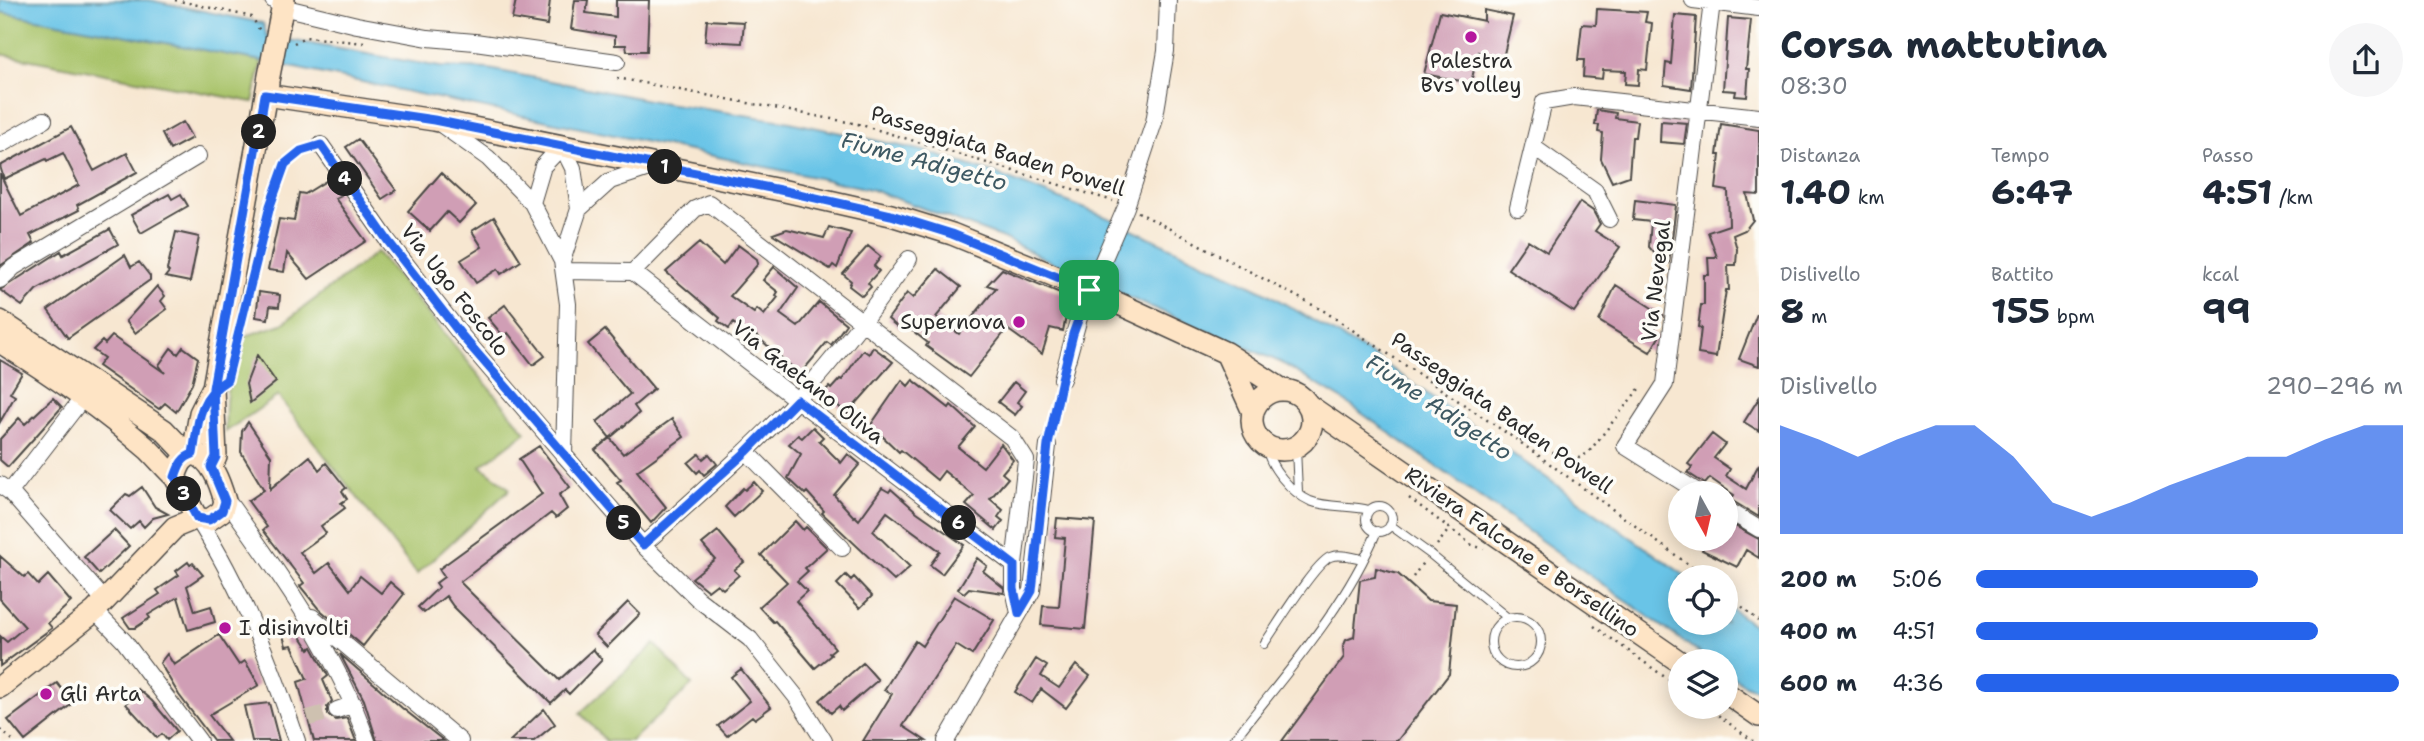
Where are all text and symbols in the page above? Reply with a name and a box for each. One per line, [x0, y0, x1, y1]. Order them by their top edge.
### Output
text: Corsa mattutina [1780, 19, 2107, 70]
button: share [2329, 23, 2403, 97]
marker: Palestra Bvs volley [1463, 29, 1479, 45]
place label: Palestra Bvs volley [1420, 47, 1522, 99]
text: 08:30 [1780, 71, 1848, 101]
street label: Passeggiata Baden Powell [867, 99, 1129, 203]
pin: 2 [242, 114, 276, 150]
text: 2 [252, 119, 265, 144]
water label: Fiume Adigetto [838, 124, 1010, 198]
text: Distanza [1780, 143, 1860, 168]
text: Tempo [1991, 143, 2050, 168]
text: Passo [2202, 143, 2253, 168]
pin: 1 [648, 150, 682, 184]
text: 1 [660, 154, 669, 179]
pin: 4 [328, 162, 362, 196]
text: 4 [338, 166, 351, 191]
text: 1.40 [1780, 168, 1851, 215]
text: 6:47 [1991, 168, 2073, 215]
text: 4:51 [2202, 168, 2273, 215]
text: km [1851, 185, 1885, 210]
text: /km [2273, 185, 2313, 210]
street label: Via Ugo Foscolo [394, 218, 516, 362]
street label: Via Nevegal [1635, 218, 1677, 343]
pin [1059, 260, 1119, 320]
text: Dislivello [1780, 262, 1861, 287]
text: Battito [1991, 262, 2054, 287]
text: kcal [2202, 262, 2239, 287]
icon: arrive [1070, 271, 1108, 309]
text: 8 [1780, 287, 1805, 334]
text: 155 [1991, 287, 2050, 334]
text: 99 [2202, 287, 2251, 334]
text: m [1805, 304, 1827, 329]
text: bpm [2050, 304, 2095, 329]
place label: Supernova [900, 308, 1005, 336]
street label: Via Gaetano Oliva [726, 314, 890, 450]
marker: Supernova [1011, 314, 1027, 330]
street label: Passeggiata Baden Powell [1386, 326, 1619, 501]
water label: Fiume Adigetto [1360, 347, 1518, 467]
text: Dislivello [1780, 371, 1878, 401]
text: 290–296 m [2266, 371, 2403, 401]
street label: Riviera Falcone e Borsellino [1399, 460, 1645, 644]
pin: 3 [166, 476, 202, 512]
text: 3 [177, 481, 190, 506]
north arrow [1668, 481, 1738, 551]
map controls [1668, 481, 1738, 719]
pin: 5 [606, 505, 642, 540]
pin: 6 [942, 505, 976, 540]
text: 5 [618, 510, 629, 535]
text: 6 [952, 510, 965, 535]
text: 200 m [1780, 564, 1857, 594]
text: 5:06 [1892, 564, 1943, 594]
button: locate [1668, 565, 1738, 635]
place label: I disinvolti [239, 614, 349, 642]
text: 400 m [1780, 616, 1857, 646]
text: 4:51 [1892, 616, 1936, 646]
marker: I disinvolti [217, 620, 233, 636]
button: layers [1668, 649, 1738, 719]
text: 600 m [1780, 668, 1857, 698]
text: 4:36 [1892, 668, 1944, 698]
place label: Gli Arta [60, 680, 141, 708]
marker: Gli Arta [38, 686, 54, 702]

